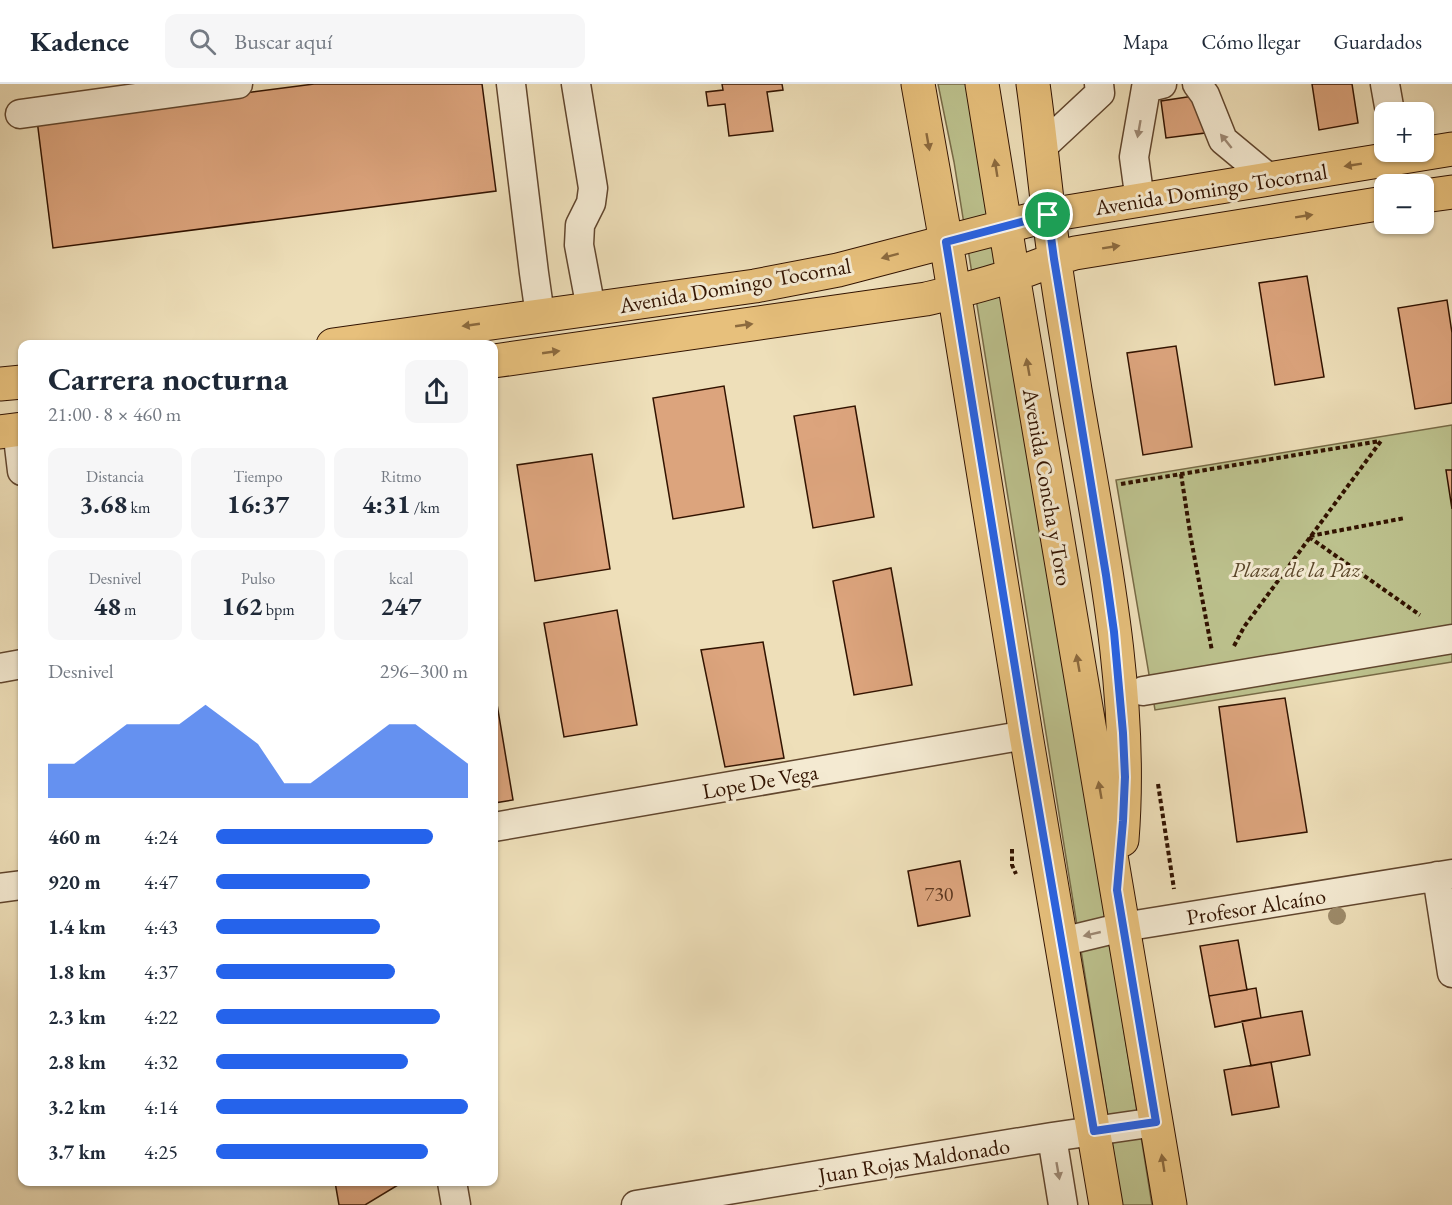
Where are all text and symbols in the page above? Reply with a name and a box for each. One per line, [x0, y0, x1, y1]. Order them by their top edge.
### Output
search box [165, 14, 585, 68]
text: Kadence [30, 23, 129, 59]
icon: search [186, 25, 219, 58]
text: Buscar aquí [234, 27, 332, 56]
text: Mapa [1123, 28, 1168, 55]
text: Cómo llegar [1201, 28, 1300, 55]
text: Guardados [1333, 28, 1422, 55]
map controls [1374, 102, 1434, 234]
button: + [1374, 102, 1434, 162]
one-way arrow [1134, 119, 1143, 138]
one-way arrow [924, 132, 933, 151]
one-way arrow [1220, 133, 1233, 148]
street label: Avenida Domingo Tocornal [1092, 157, 1329, 222]
one-way arrow [991, 159, 1000, 178]
one-way arrow [1343, 161, 1362, 170]
button: − [1374, 174, 1434, 234]
pin [1022, 189, 1073, 240]
icon: arrive [1031, 198, 1064, 231]
one-way arrow [1295, 211, 1314, 220]
one-way arrow [1102, 242, 1121, 251]
street label: Avenida Domingo Tocornal [616, 251, 853, 320]
one-way arrow [881, 252, 899, 262]
one-way arrow [735, 320, 754, 329]
one-way arrow [461, 321, 480, 330]
one-way arrow [542, 348, 561, 357]
text: Carrera nocturna [48, 357, 288, 400]
one-way arrow [1023, 357, 1032, 376]
button: share [405, 360, 468, 423]
street label: Avenida Concha y Toro [1016, 385, 1079, 588]
text: 21:00 · 8 × 460 m [48, 401, 181, 427]
text: Distancia [86, 466, 144, 487]
text: Tiempo [233, 466, 283, 487]
text: Ritmo [381, 466, 421, 487]
text: 3.68 [80, 487, 127, 521]
text: 16:37 [227, 487, 289, 521]
text: 4:31 [362, 487, 411, 521]
text: km [127, 497, 150, 518]
text: /km [411, 497, 440, 518]
park label: Plaza de la Paz [1232, 555, 1360, 584]
text: Desnivel [89, 568, 141, 589]
text: Pulso [241, 568, 275, 589]
text: kcal [389, 568, 413, 589]
text: 48 [93, 589, 121, 623]
text: 162 [221, 589, 263, 623]
text: 247 [380, 589, 422, 623]
text: m [121, 599, 137, 620]
text: bpm [263, 599, 295, 620]
one-way arrow [1074, 653, 1083, 672]
text: Desnivel [48, 658, 114, 684]
text: 296–300 m [380, 658, 468, 684]
street label: Lope De Vega [700, 757, 821, 806]
one-way arrow [1095, 781, 1104, 800]
text: 460 m [48, 824, 101, 850]
text: 4:24 [144, 824, 178, 850]
text: 920 m [48, 869, 101, 895]
text: 4:47 [144, 869, 178, 895]
house number: 730 [925, 881, 954, 907]
street label: Profesor Alcaíno [1184, 881, 1328, 932]
text: 1.4 km [48, 914, 106, 940]
text: 4:43 [144, 914, 178, 940]
one-way arrow [1083, 930, 1101, 940]
text: 1.8 km [48, 959, 106, 985]
text: 4:37 [144, 959, 178, 985]
text: 2.3 km [48, 1004, 106, 1030]
text: 4:22 [144, 1004, 178, 1030]
text: 2.8 km [48, 1049, 106, 1075]
text: 4:32 [144, 1049, 178, 1075]
text: 3.2 km [48, 1094, 106, 1120]
text: 4:14 [144, 1094, 178, 1120]
street label: Juan Rojas Maldonado [814, 1131, 1012, 1190]
text: 3.7 km [48, 1139, 106, 1165]
text: 4:25 [144, 1139, 178, 1165]
one-way arrow [1158, 1154, 1167, 1173]
one-way arrow [1053, 1162, 1062, 1181]

